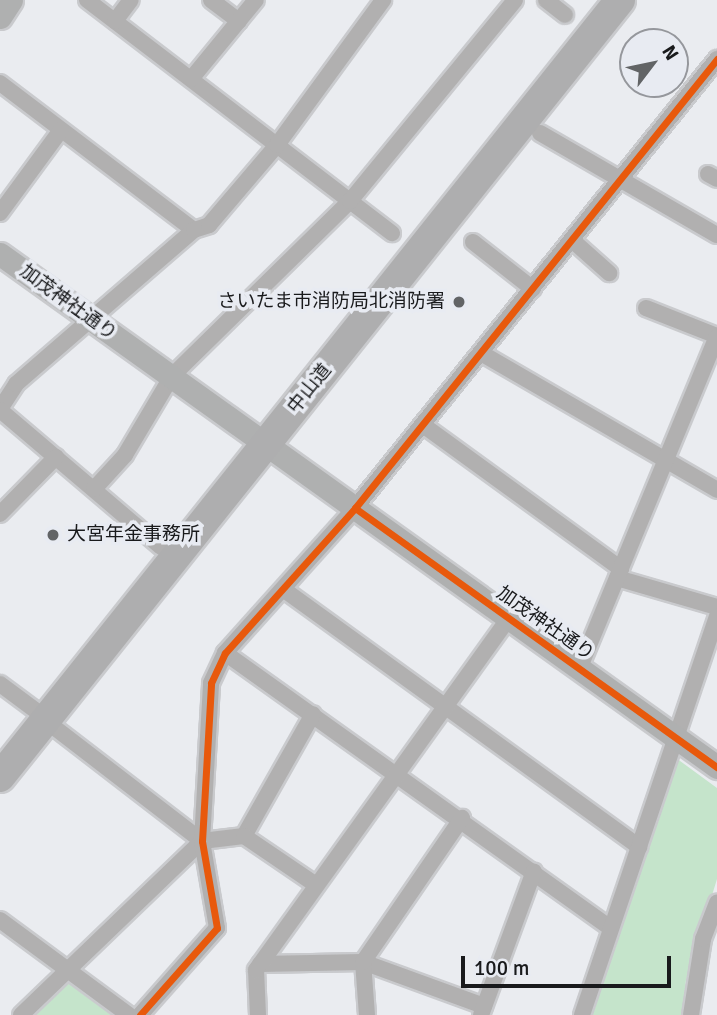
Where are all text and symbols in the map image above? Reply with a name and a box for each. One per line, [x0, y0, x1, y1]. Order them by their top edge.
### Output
north arrow [619, 28, 689, 98]
text: N [656, 41, 684, 65]
street label: 加茂神社通り [15, 260, 121, 346]
place label: さいたま市消防局北消防署 [217, 291, 445, 313]
marker: さいたま市消防局北消防署 [451, 294, 467, 310]
street label: 中山道 [283, 360, 337, 418]
place label: 大宮年金事務所 [67, 524, 200, 546]
marker: 大宮年金事務所 [45, 527, 61, 543]
street label: 加茂神社通り [492, 582, 598, 666]
scale bar [465, 942, 675, 986]
text: 100 m [474, 955, 529, 981]

